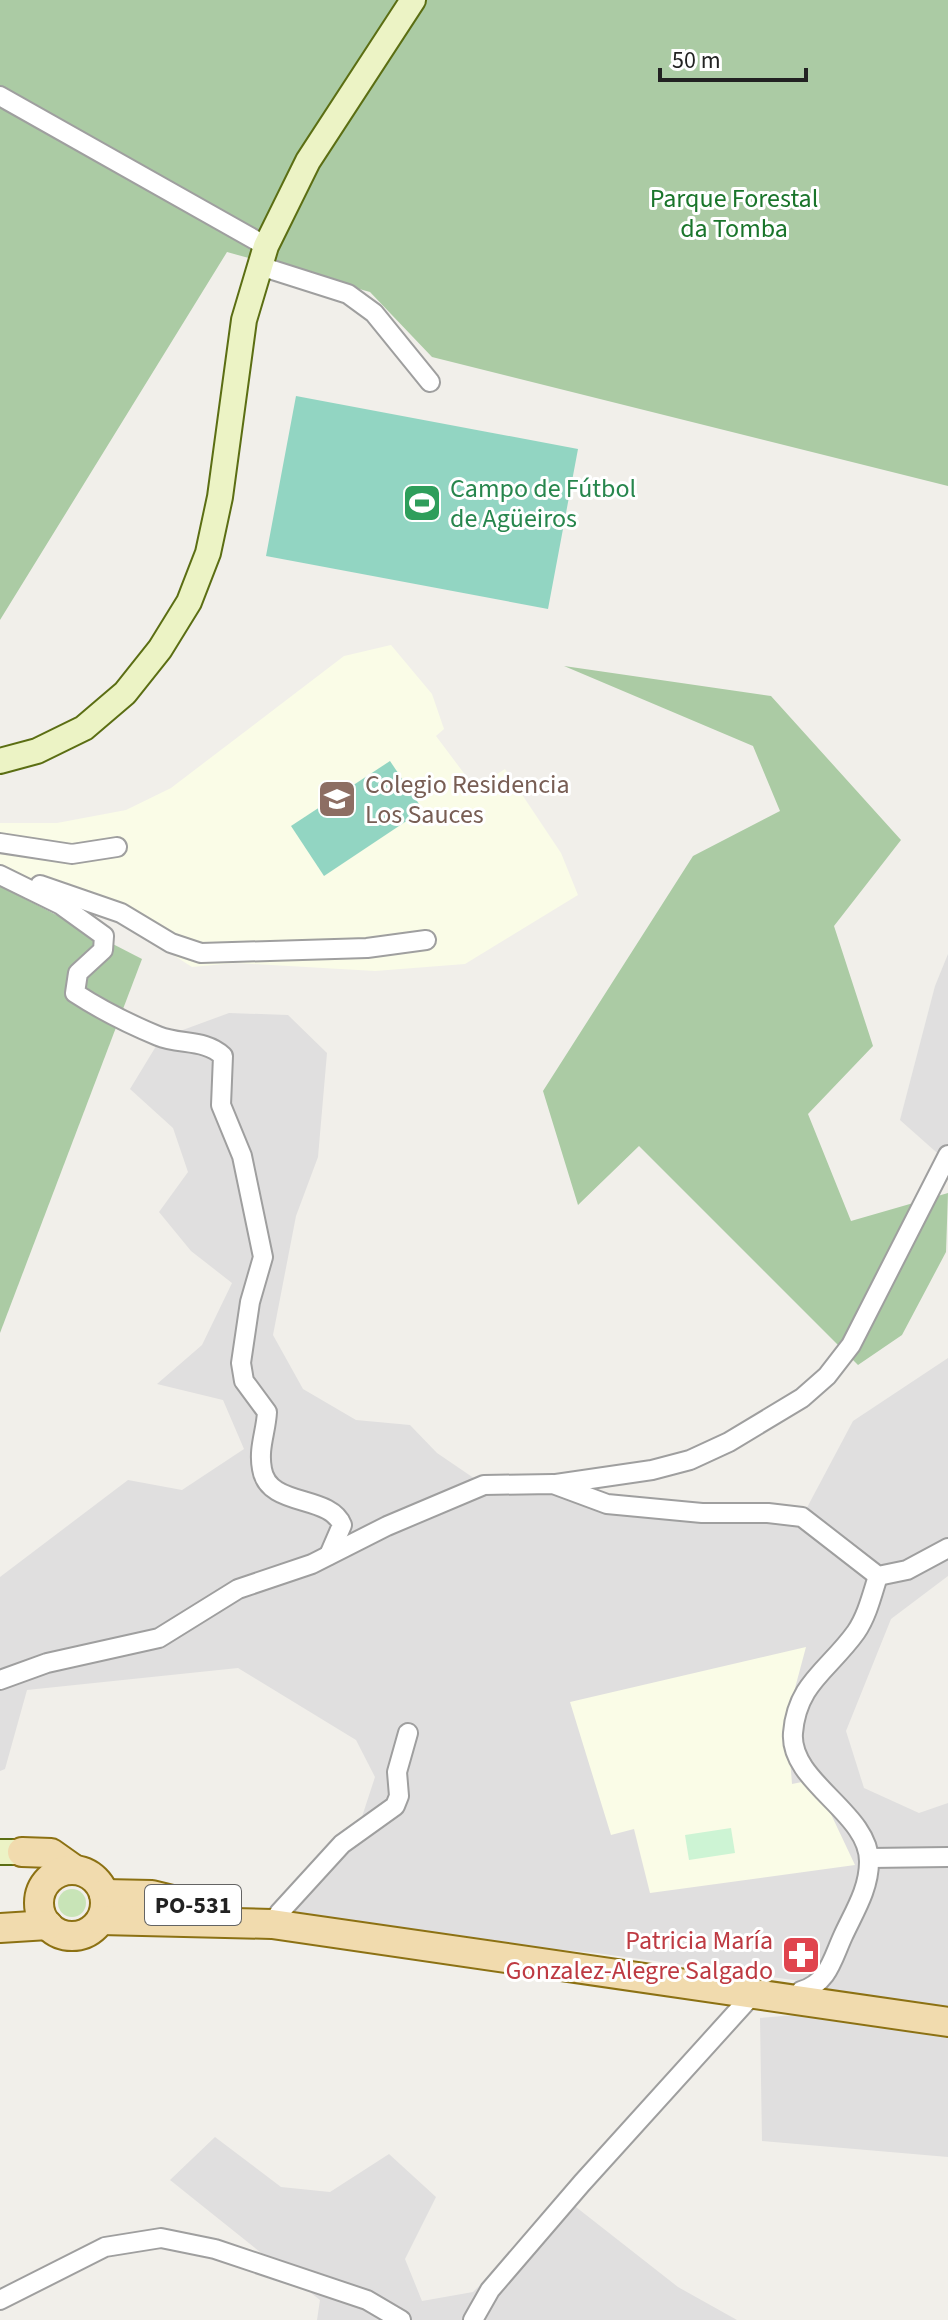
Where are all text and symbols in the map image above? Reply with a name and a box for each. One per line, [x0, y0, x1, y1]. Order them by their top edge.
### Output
scale bar [660, 32, 806, 82]
text: 50 m [672, 43, 721, 78]
park label: Parque Forestal da Tomba [650, 180, 818, 247]
place label: Campo de Fútbol de Agüeiros [450, 470, 636, 537]
sports icon: Campo de Fútbol de Agüeiros [401, 482, 443, 524]
place label: Colegio Residencia Los Sauces [365, 766, 570, 833]
school or university icon: Colegio Residencia Los Sauces [316, 778, 358, 820]
road number: PO-531 [145, 1885, 241, 1925]
place label: Patricia María Gonzalez-Alegre Salgado [506, 1922, 773, 1989]
pharmacy icon: Patricia María Gonzalez-Alegre Salgado [780, 1934, 822, 1976]

